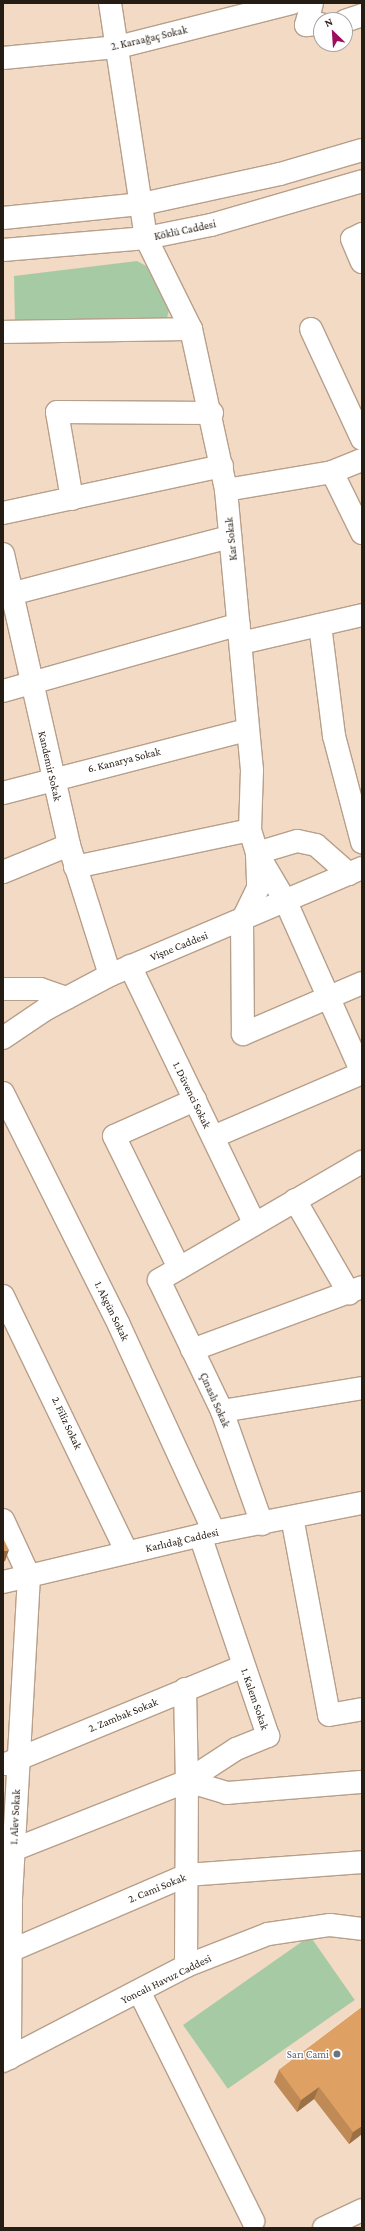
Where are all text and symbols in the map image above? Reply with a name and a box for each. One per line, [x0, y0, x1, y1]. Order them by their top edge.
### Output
north arrow [313, 12, 353, 52]
text: N [322, 15, 334, 29]
street label: 2. Karaağaç Sokak [109, 23, 189, 53]
street label: Köklü Caddesi [153, 217, 217, 243]
street label: Kar Sokak [222, 517, 240, 561]
street label: Kandemir Sokak [36, 730, 64, 802]
street label: 6. Kanarya Sokak [86, 745, 162, 775]
street label: Vişne Caddesi [148, 928, 210, 964]
street label: 1. Düvenci Sokak [170, 1059, 214, 1131]
street label: 1. Akgün Sokak [92, 1279, 132, 1343]
street label: Çınaslı Sokak [197, 1371, 233, 1429]
street label: 2. Filiz Sokak [49, 1395, 85, 1451]
street label: Karlıdağ Caddesi [144, 1525, 220, 1555]
street label: 1. Kalem Sokak [238, 1666, 272, 1732]
street label: 2. Zambak Sokak [86, 1695, 160, 1735]
street label: 1. Alev Sokak [7, 1789, 23, 1845]
street label: 2. Cami Sokak [126, 1870, 188, 1906]
street label: Yoncalı Havuz Caddesi [119, 1951, 213, 2007]
place label: Sarı Cami [287, 2047, 329, 2061]
marker: Sarı Cami [332, 2049, 342, 2059]

